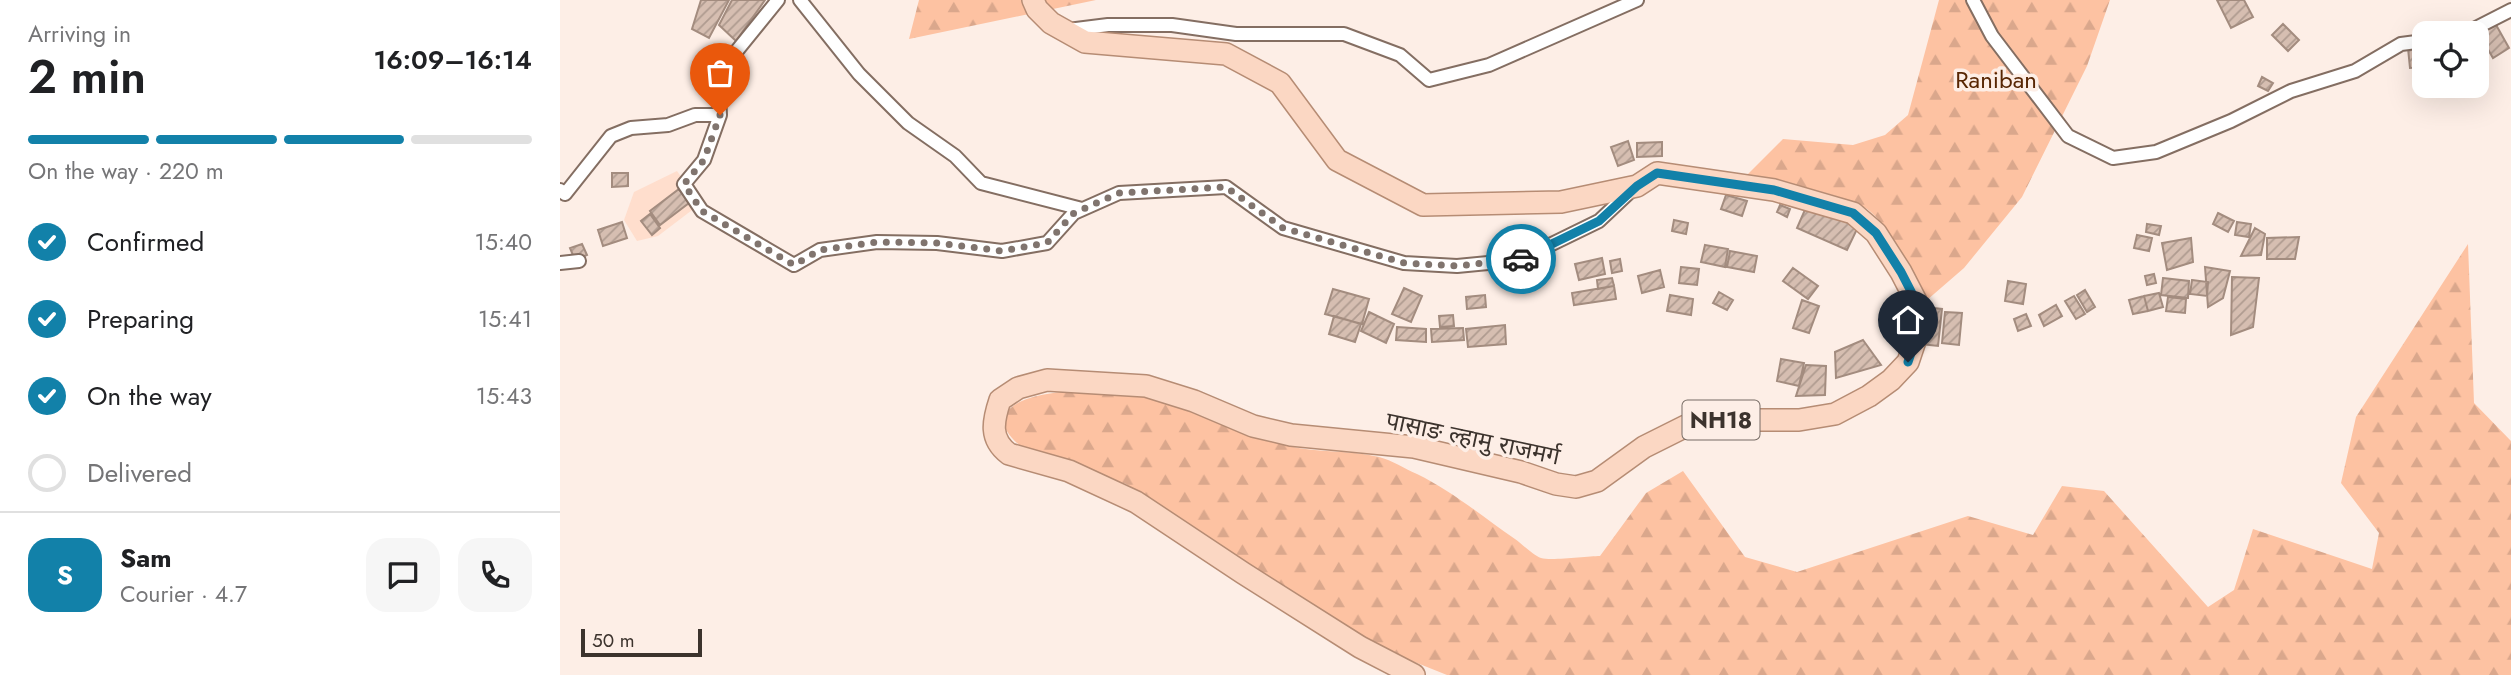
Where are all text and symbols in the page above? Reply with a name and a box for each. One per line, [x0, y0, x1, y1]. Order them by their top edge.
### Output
text: Arriving in [28, 17, 131, 51]
map controls [2412, 21, 2489, 98]
button: locate [2412, 21, 2489, 98]
text: 16:09–16:14 [373, 41, 532, 79]
pin [690, 43, 750, 115]
text: 2 min [28, 44, 146, 110]
icon: bag [701, 54, 739, 92]
park label: Raniban [1955, 62, 2037, 97]
text: On the way · 220 m [28, 154, 224, 188]
icon: check [28, 223, 66, 261]
text: Confirmed [87, 223, 204, 261]
courier [1486, 224, 1556, 294]
text: 15:40 [475, 225, 532, 259]
icon: car [1502, 240, 1540, 278]
pin [1878, 290, 1938, 362]
icon: check [28, 300, 66, 338]
text: Preparing [87, 300, 194, 338]
icon: home [1889, 301, 1927, 339]
text: 15:41 [478, 302, 532, 336]
icon: check [28, 377, 66, 415]
text: On the way [87, 377, 212, 415]
text: 15:43 [476, 379, 532, 413]
road number: NH18 [1682, 400, 1760, 440]
street label: पासाङ ल्हामु राजमर्ग [1383, 402, 1564, 474]
text: Delivered [87, 454, 192, 492]
button: chat [366, 538, 440, 612]
button: phone [458, 538, 532, 612]
text: Sam [120, 539, 172, 577]
text: S [57, 556, 73, 594]
text: Courier · 4.7 [120, 577, 247, 611]
scale bar [581, 626, 702, 658]
text: 50 m [592, 627, 635, 654]

